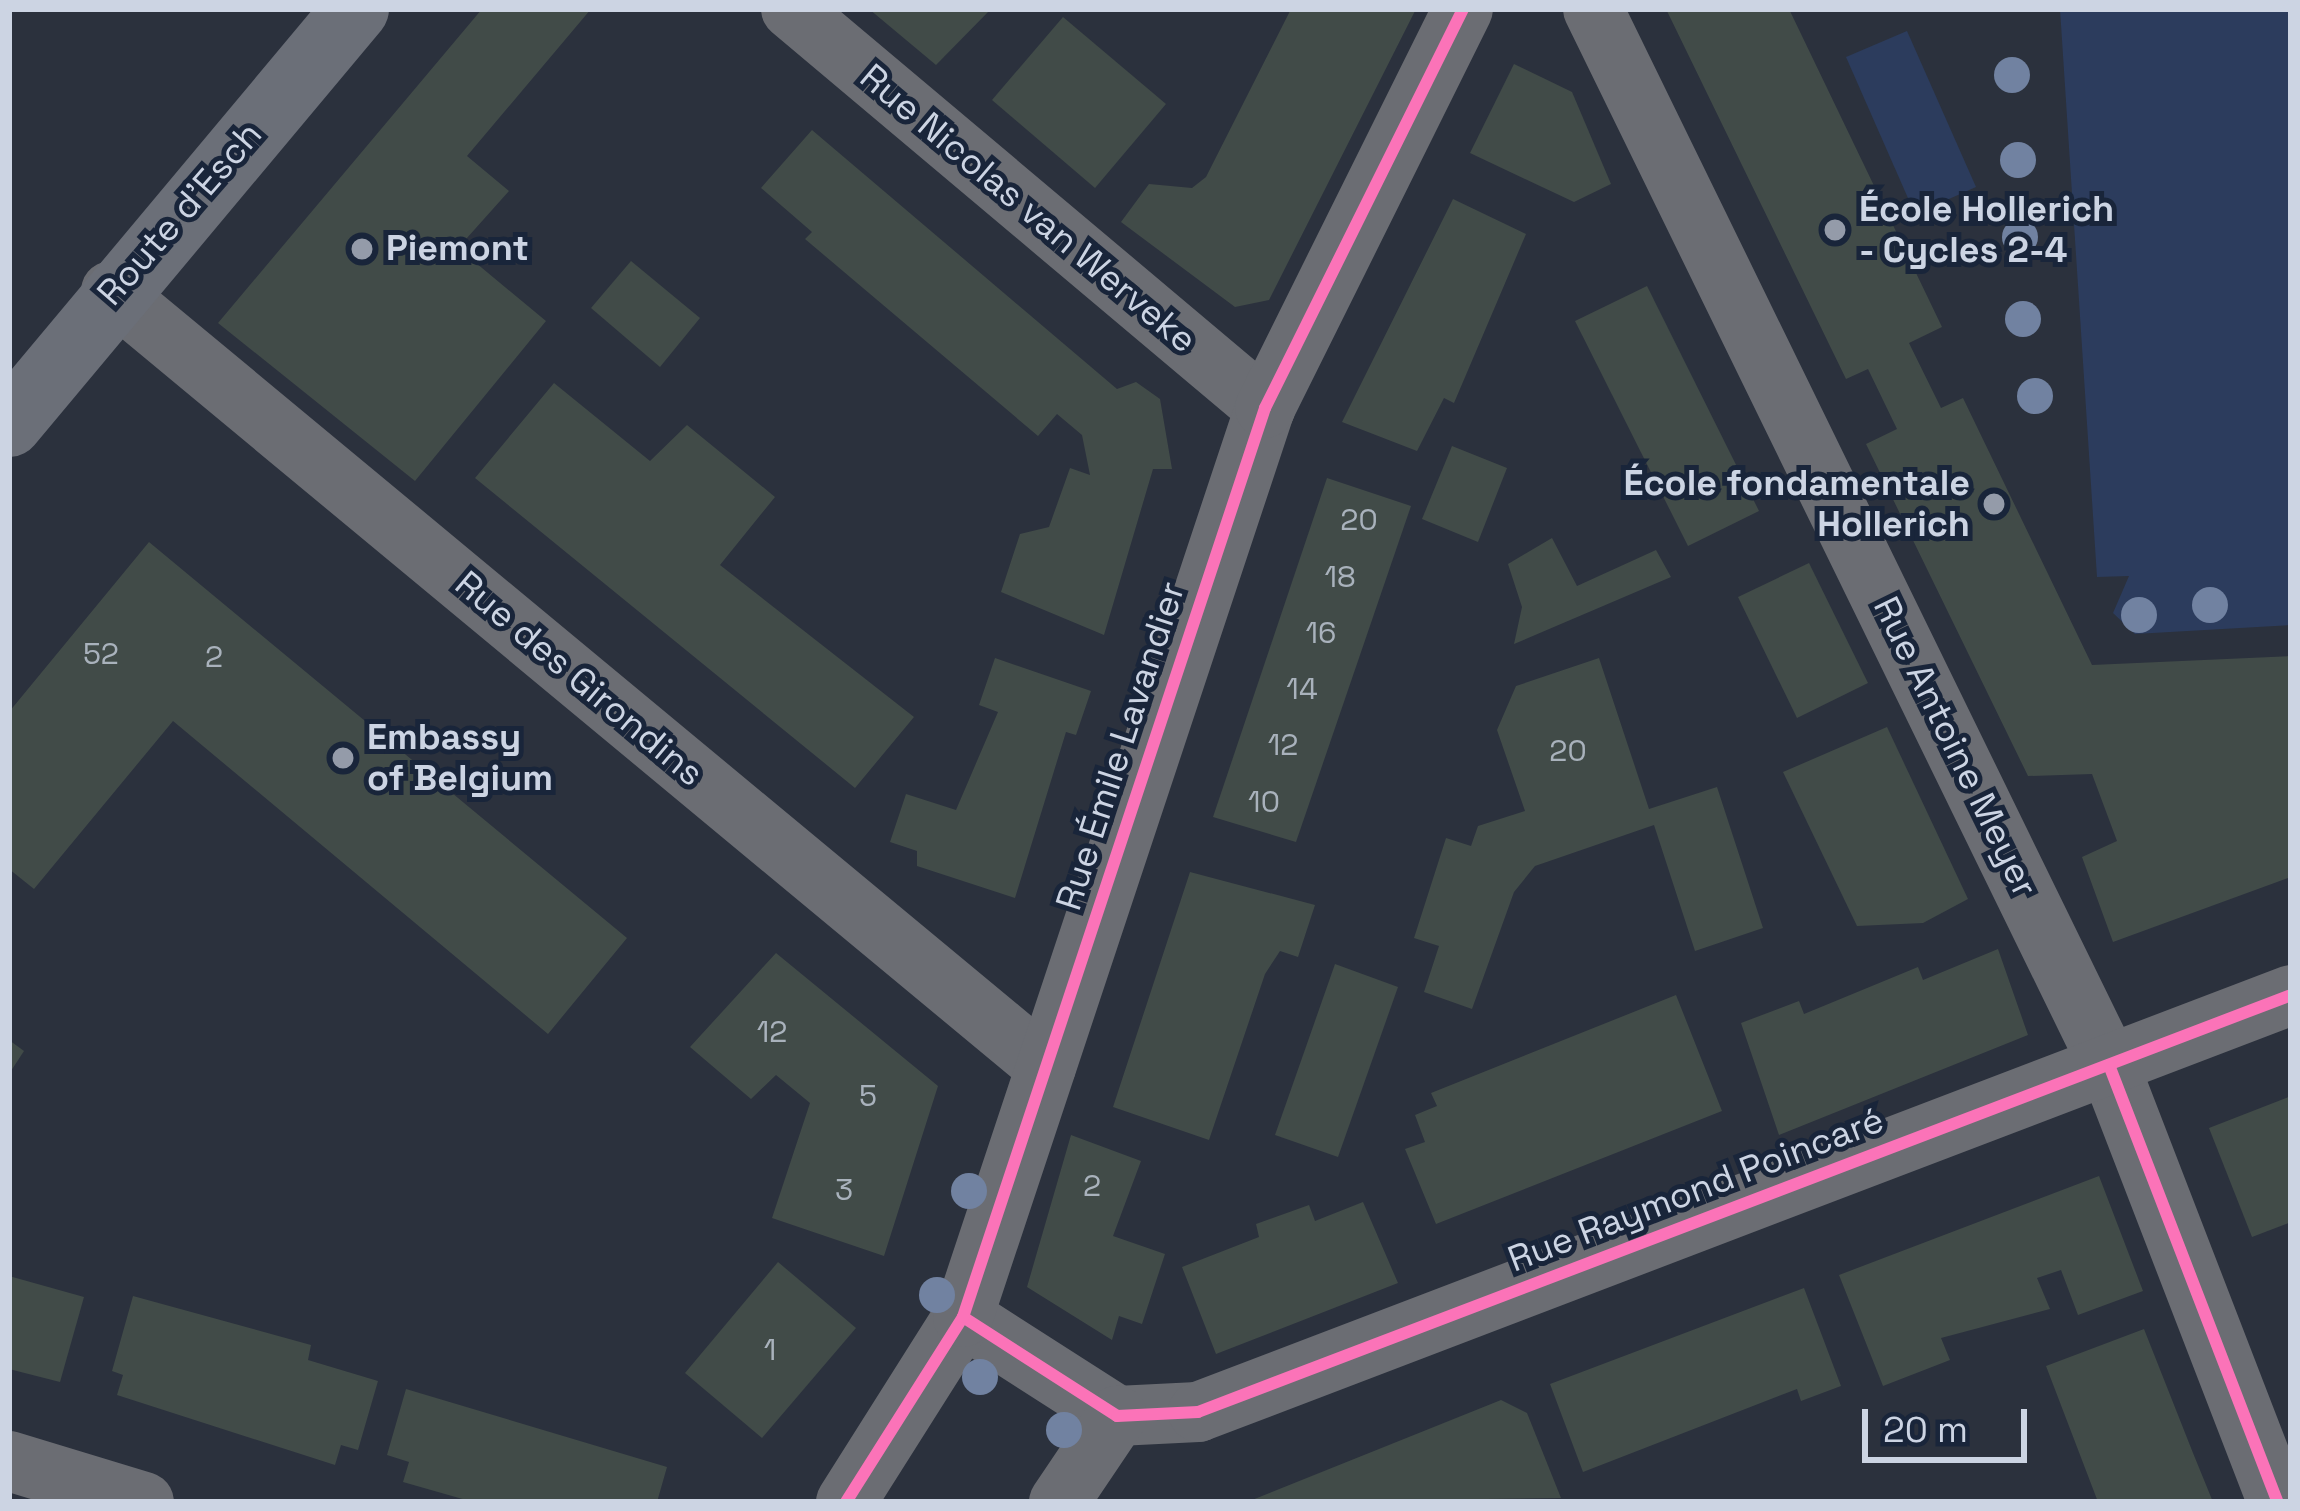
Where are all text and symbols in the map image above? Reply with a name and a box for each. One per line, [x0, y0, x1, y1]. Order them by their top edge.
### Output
street label: Rue Nicolas van Werveke [851, 56, 1205, 362]
street label: Route d'Esch [89, 114, 271, 314]
place label: École Hollerich - Cycles 2-4 [1859, 187, 2114, 272]
marker: École Hollerich - Cycles 2-4 [1822, 217, 1848, 243]
place label: Piemont [386, 227, 529, 271]
marker: Piemont [349, 236, 375, 262]
place label: École fondamentale Hollerich [1624, 461, 1970, 546]
marker: École fondamentale Hollerich [1981, 491, 2007, 517]
house number: 20 [1340, 502, 1378, 538]
house number: 18 [1324, 559, 1356, 595]
street label: Rue des Girondins [446, 563, 712, 795]
street label: Rue Émile Lavandier [1048, 576, 1194, 916]
street label: Rue Antoine Meyer [1864, 590, 2046, 904]
house number: 16 [1306, 615, 1336, 651]
house number: 52 [83, 636, 119, 672]
house number: 2 [205, 639, 223, 675]
house number: 14 [1286, 671, 1318, 707]
place label: Embassy of Belgium [367, 715, 553, 800]
house number: 12 [1268, 727, 1298, 763]
house number: 20 [1549, 733, 1587, 769]
marker: Embassy of Belgium [330, 745, 356, 771]
house number: 10 [1248, 784, 1280, 820]
house number: 12 [757, 1014, 787, 1050]
house number: 5 [859, 1078, 877, 1114]
street label: Rue Raymond Poincaré [1502, 1098, 1890, 1282]
house number: 2 [1083, 1168, 1101, 1204]
house number: 3 [835, 1172, 853, 1208]
house number: 1 [764, 1332, 776, 1368]
scale bar [1868, 1385, 2033, 1459]
text: 20 m [1883, 1407, 1968, 1453]

